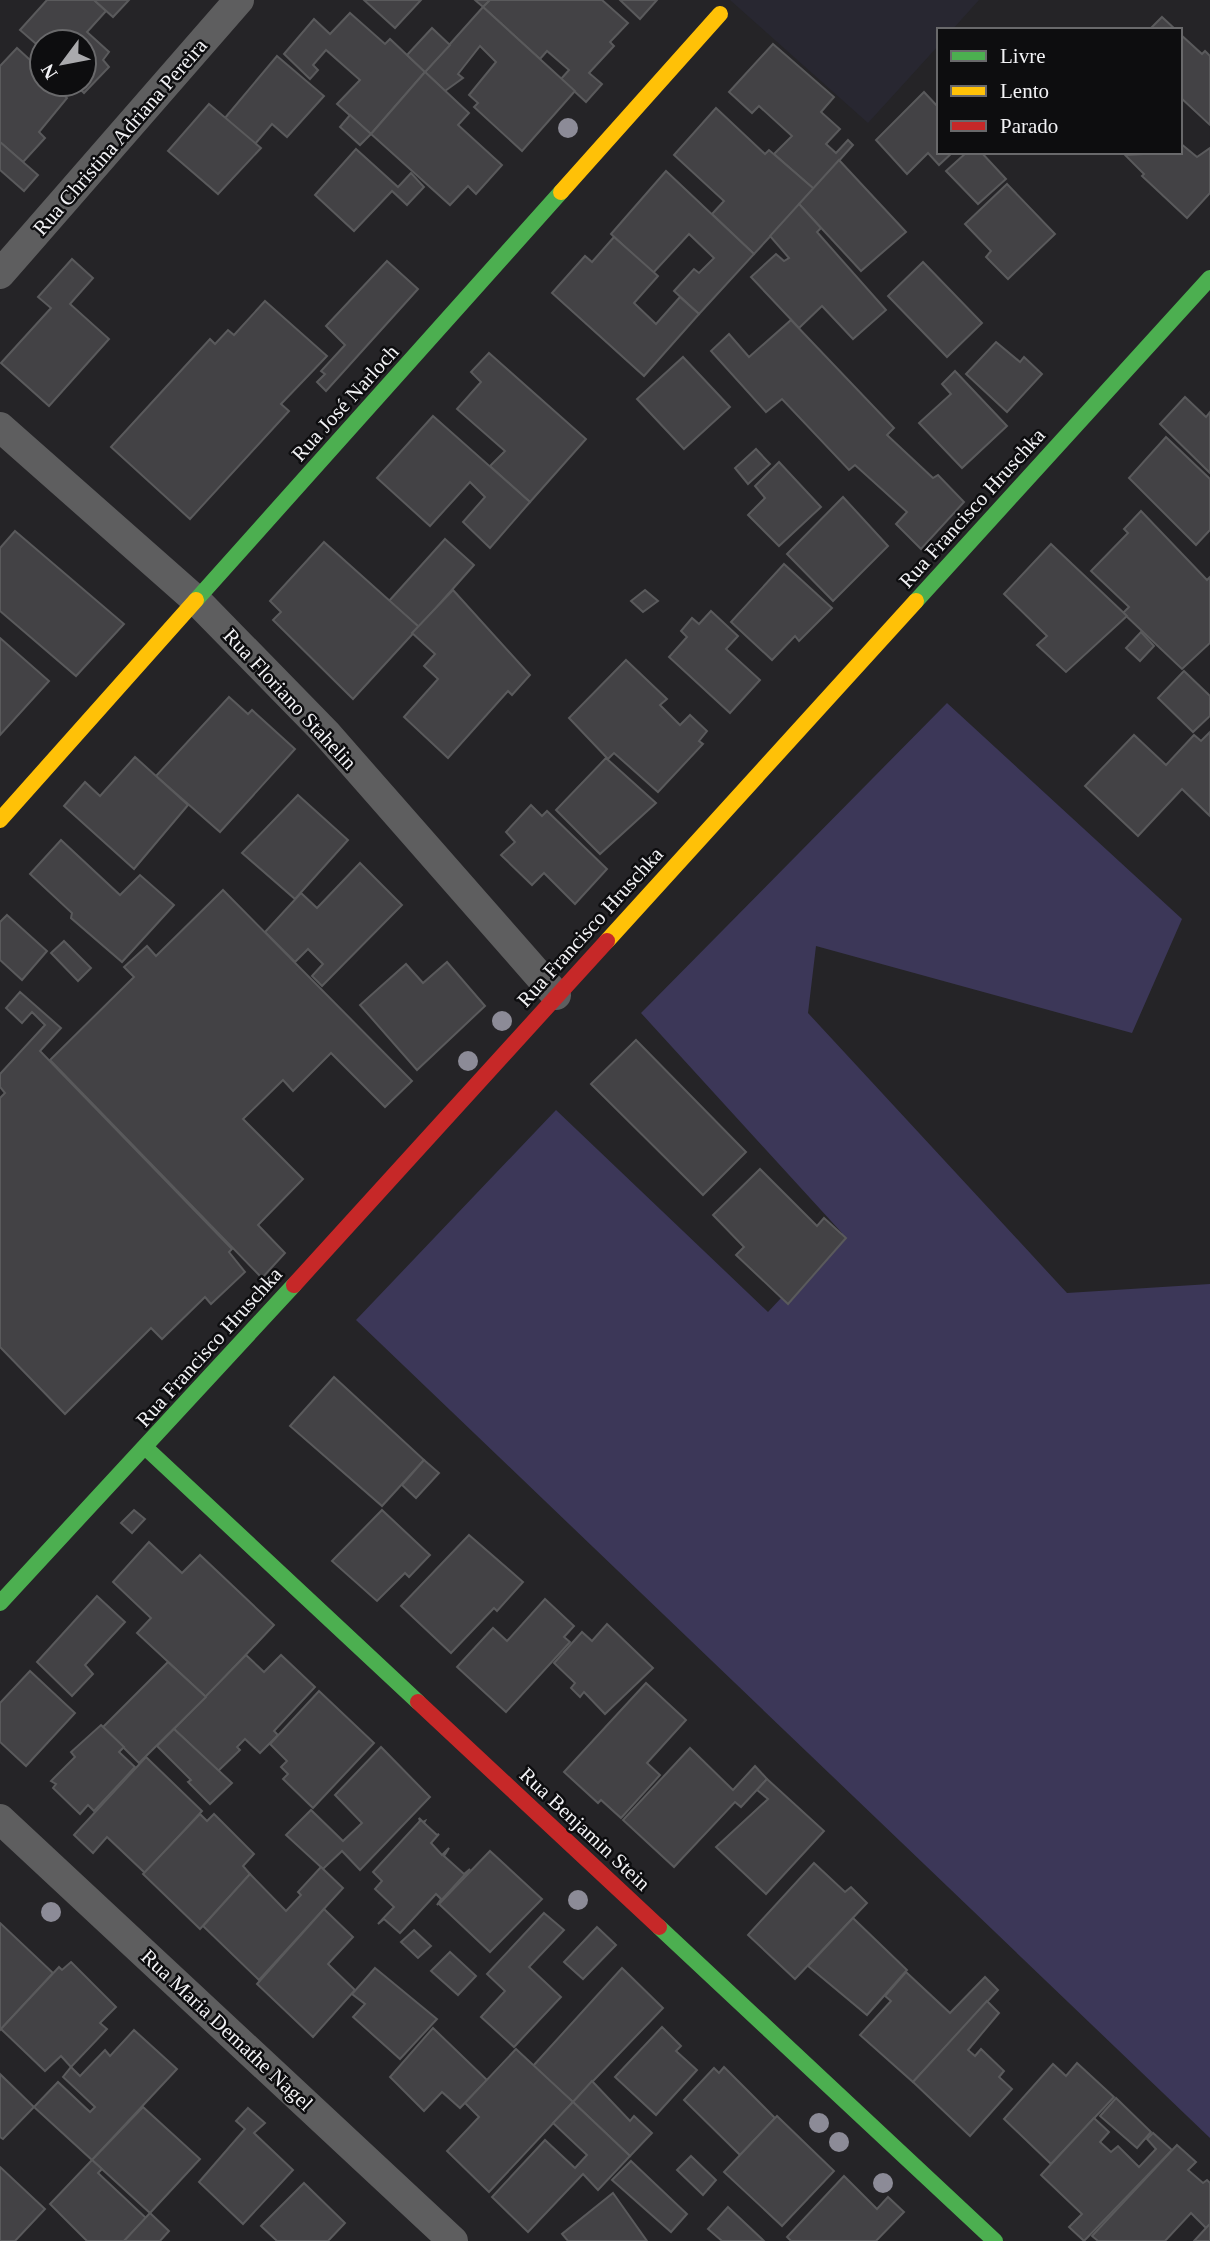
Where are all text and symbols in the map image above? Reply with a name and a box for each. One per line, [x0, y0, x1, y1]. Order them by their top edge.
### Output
north arrow [28, 28, 98, 98]
legend [937, 28, 1182, 154]
street label: Rua Christina Adriana Pereira [28, 33, 212, 240]
text: Livre [1000, 44, 1045, 68]
text: N [36, 60, 62, 83]
text: Lento [1000, 79, 1049, 103]
text: Parado [1000, 114, 1058, 138]
street label: Rua José Narloch [287, 340, 404, 466]
street label: Rua Francisco Hruschka [894, 423, 1050, 593]
street label: Rua Floriano Stahelin [218, 623, 362, 775]
street label: Rua Francisco Hruschka [512, 842, 668, 1012]
street label: Rua Francisco Hruschka [131, 1262, 287, 1432]
street label: Rua Benjamin Stein [515, 1763, 655, 1896]
street label: Rua Maria Demathe Nagel [136, 1944, 318, 2116]

